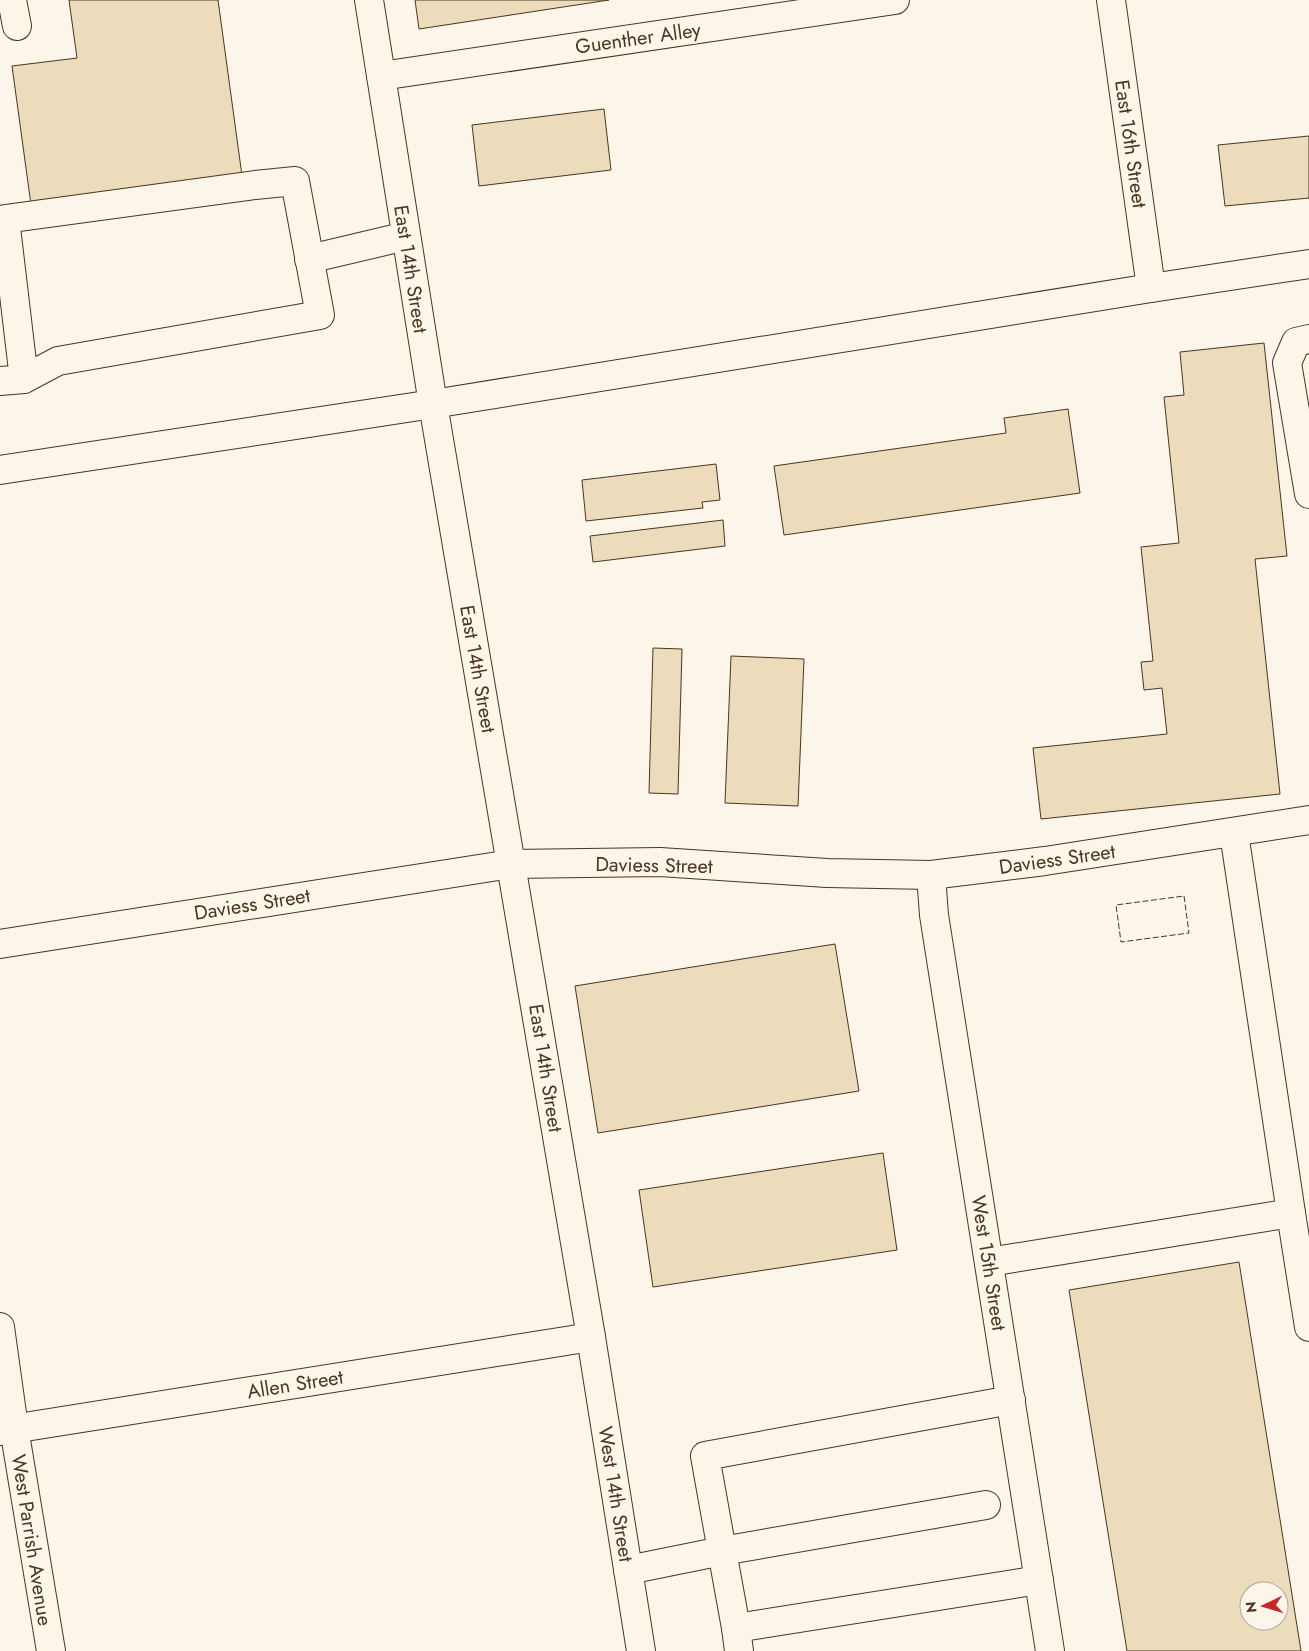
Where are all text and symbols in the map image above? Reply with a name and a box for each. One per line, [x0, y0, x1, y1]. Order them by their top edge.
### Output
street label: Guenther Alley [573, 15, 703, 62]
street label: East 16th Street [1107, 78, 1154, 210]
street label: East 14th Street [386, 203, 435, 335]
street label: East 14th Street [452, 603, 503, 735]
street label: Daviess Street [997, 837, 1117, 882]
street label: Daviess Street [595, 850, 713, 881]
street label: Daviess Street [192, 881, 312, 928]
street label: East 14th Street [521, 1002, 570, 1134]
street label: West 15th Street [963, 1193, 1014, 1333]
street label: Allen Street [245, 1363, 345, 1406]
street label: West 14th Street [590, 1424, 641, 1564]
street label: West Parrish Avenue [4, 1452, 59, 1628]
north arrow [1239, 1581, 1289, 1631]
text: N [1241, 1601, 1261, 1614]

